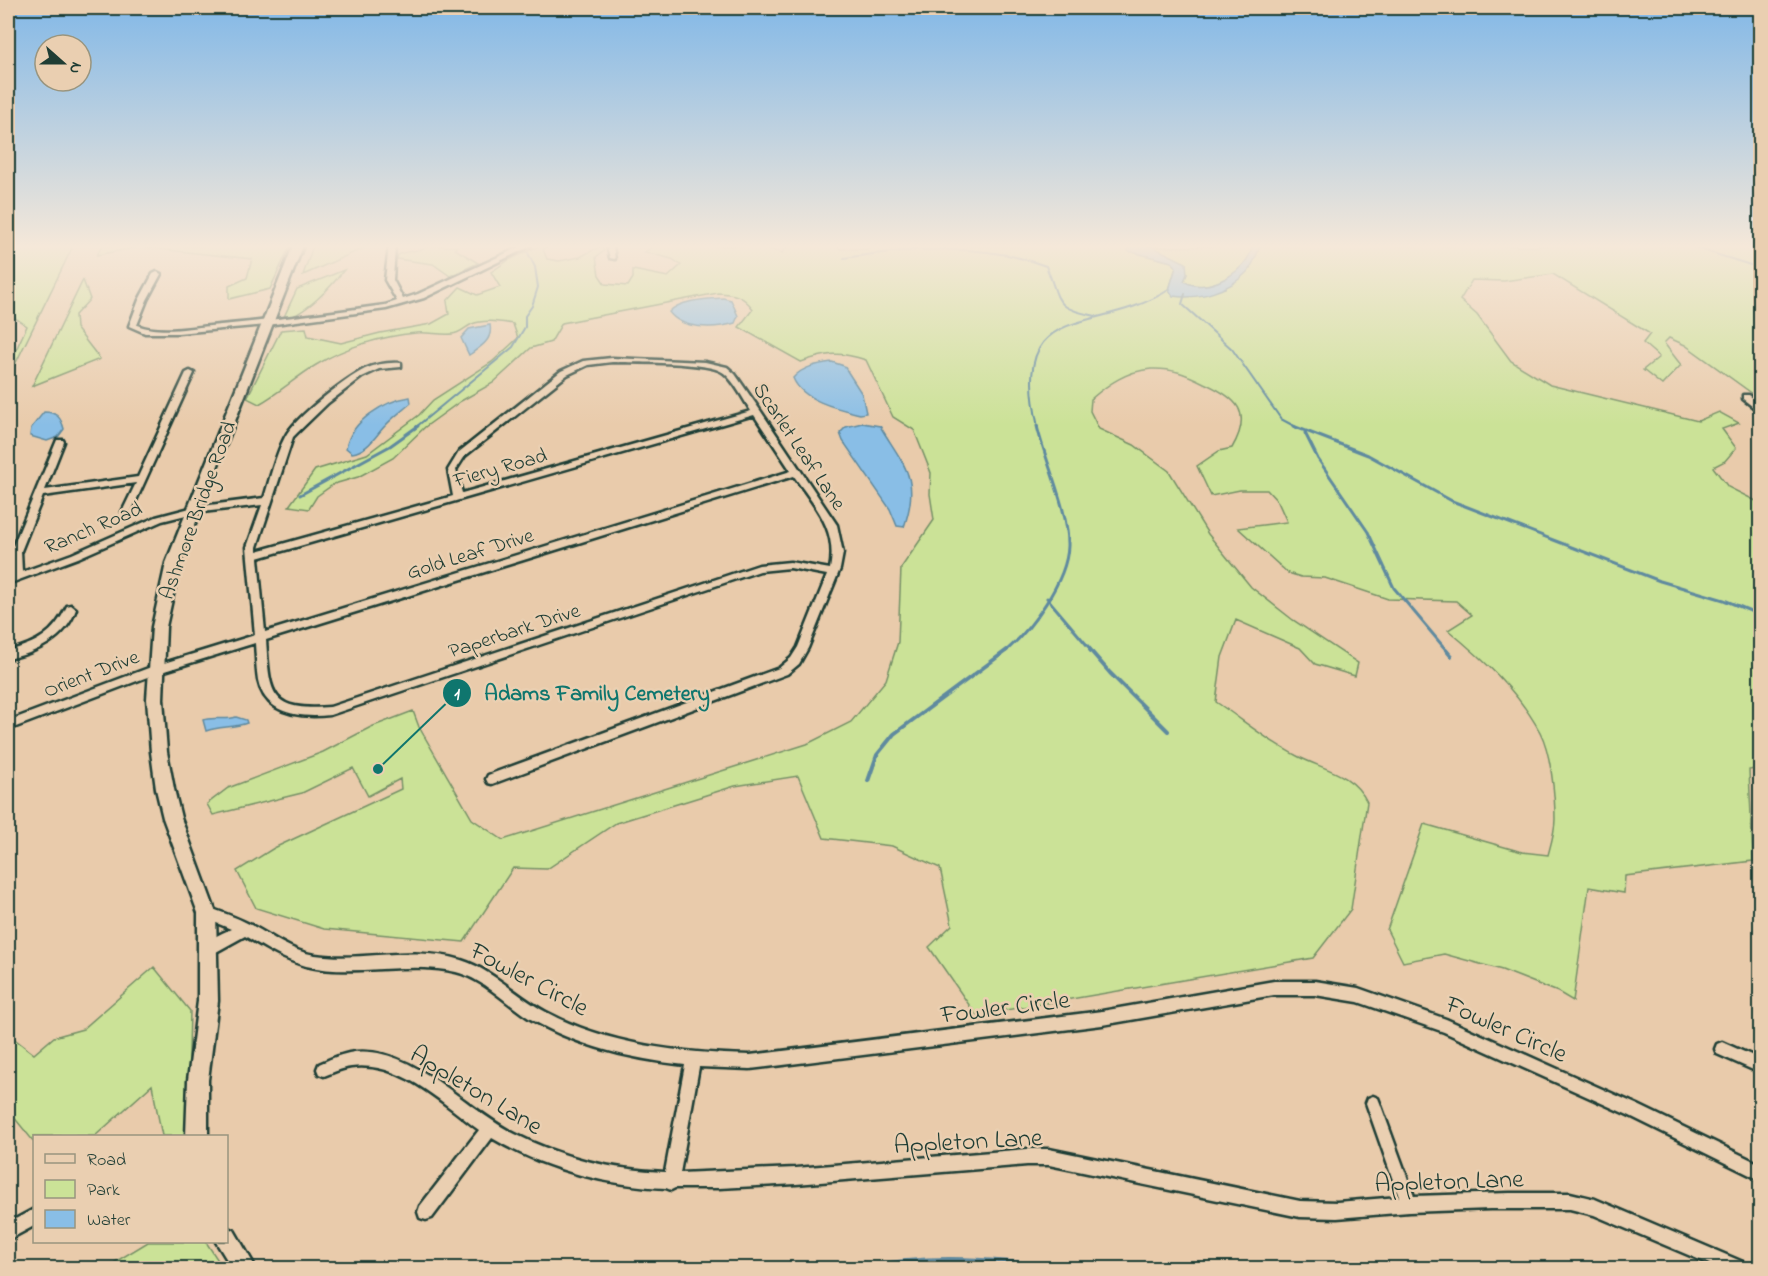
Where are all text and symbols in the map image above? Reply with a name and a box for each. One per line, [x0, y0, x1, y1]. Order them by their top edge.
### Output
north arrow [33, 33, 93, 93]
text: N [62, 58, 88, 77]
street label: Scarlet Leaf Lane [744, 377, 853, 517]
street label: Ashmore Bridge Road [153, 417, 247, 605]
street label: Fiery Road [449, 441, 552, 499]
street label: Ranch Road [40, 495, 147, 563]
street label: Gold Leaf Drive [403, 521, 538, 588]
street label: Paperbark Drive [445, 596, 585, 667]
street label: Orient Drive [40, 643, 144, 707]
callout: Adams Family Cemetery [442, 673, 721, 713]
text: Adams Family Cemetery [484, 679, 710, 712]
text: 1 [454, 682, 460, 708]
street label: Fowler Circle [462, 933, 595, 1028]
street label: Fowler Circle [938, 982, 1072, 1036]
street label: Fowler Circle [1438, 987, 1573, 1075]
street label: Appleton Lane [402, 1037, 549, 1146]
street label: Appleton Lane [893, 1120, 1044, 1166]
legend [33, 1135, 228, 1243]
text: Road [87, 1148, 126, 1174]
street label: Appleton Lane [1374, 1161, 1525, 1205]
text: Park [87, 1178, 120, 1204]
text: Water [87, 1208, 131, 1234]

